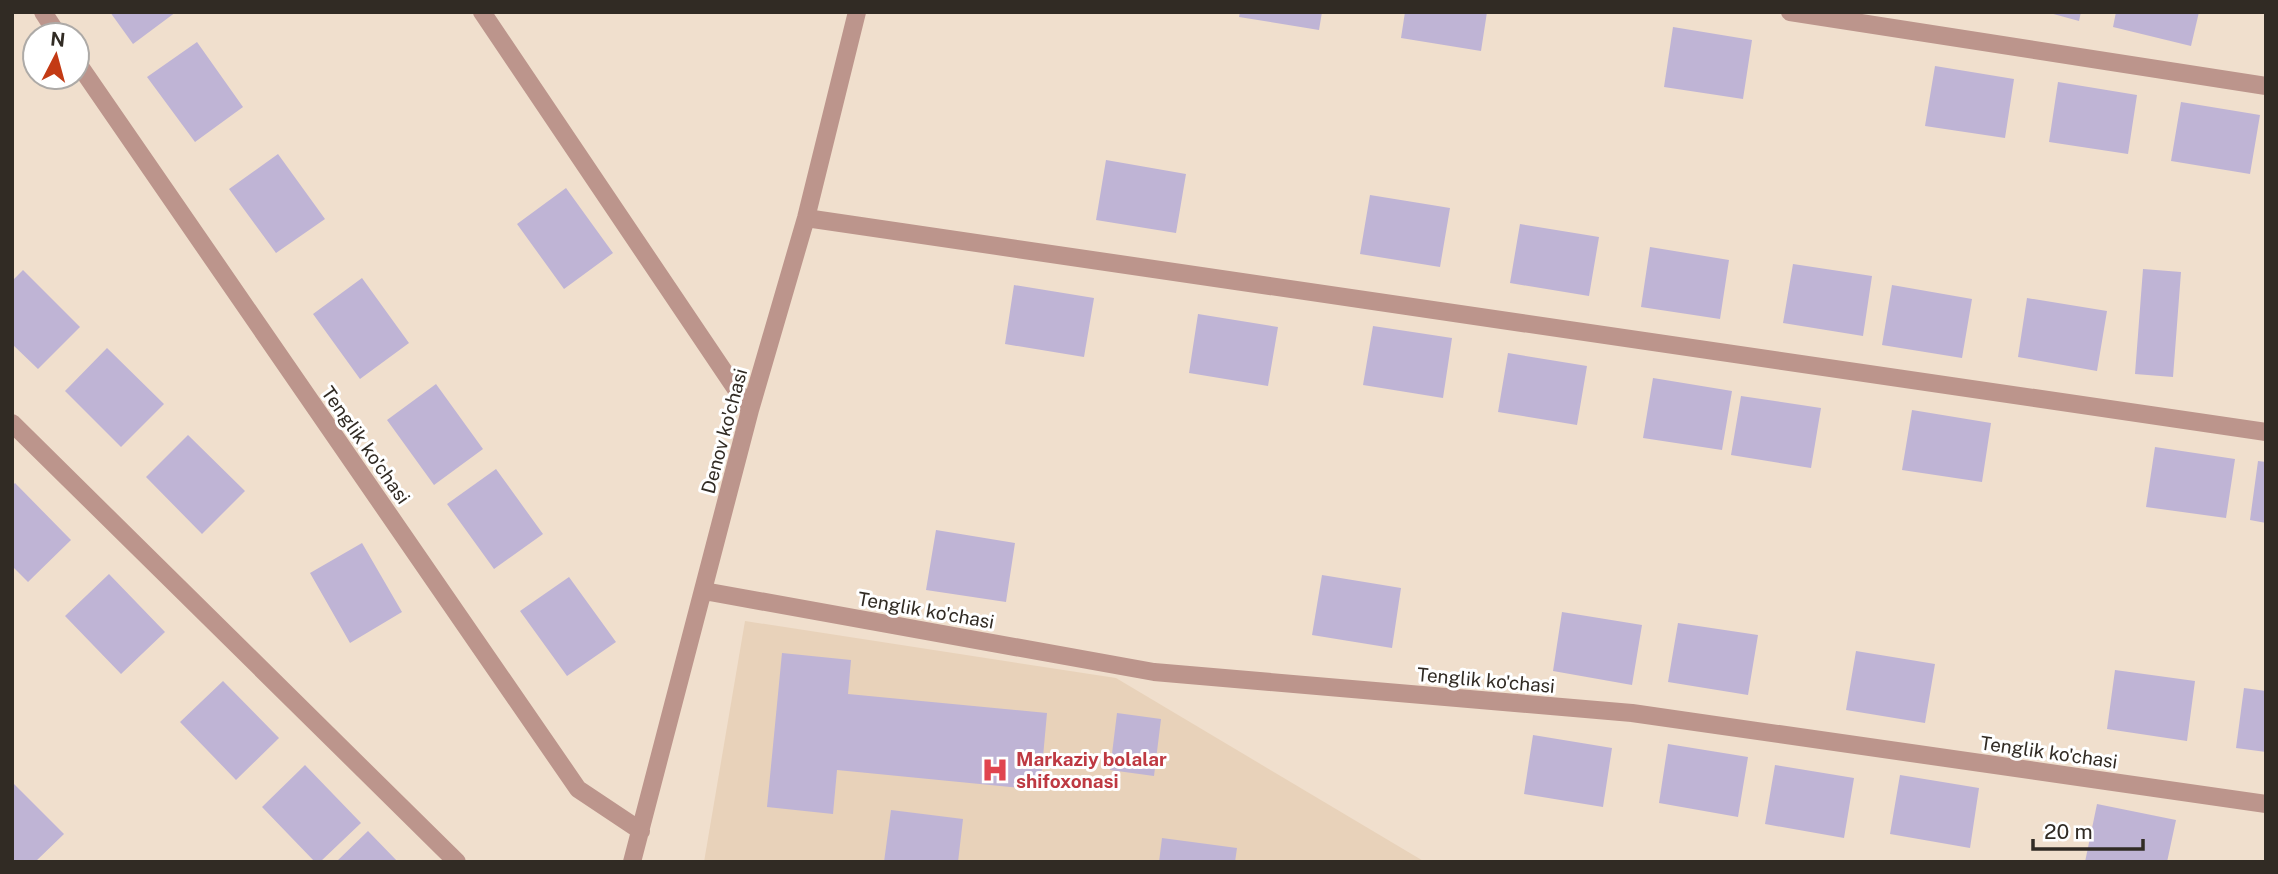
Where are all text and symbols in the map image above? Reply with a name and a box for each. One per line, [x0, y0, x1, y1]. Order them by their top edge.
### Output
north arrow [21, 21, 91, 91]
text: N [49, 27, 66, 51]
street label: Denov ko'chasi [697, 366, 751, 496]
street label: Tenglik ko'chasi [317, 382, 415, 508]
street label: Tenglik ko'chasi [856, 587, 996, 633]
street label: Tenglik ko'chasi [1416, 663, 1556, 697]
street label: Tenglik ko'chasi [1979, 731, 2119, 773]
place label: Markaziy bolalar shifoxonasi [1016, 748, 1167, 792]
hospital icon: Markaziy bolalar shifoxonasi [980, 755, 1010, 785]
scale bar [2033, 808, 2143, 852]
text: 20 m [2044, 819, 2093, 844]

